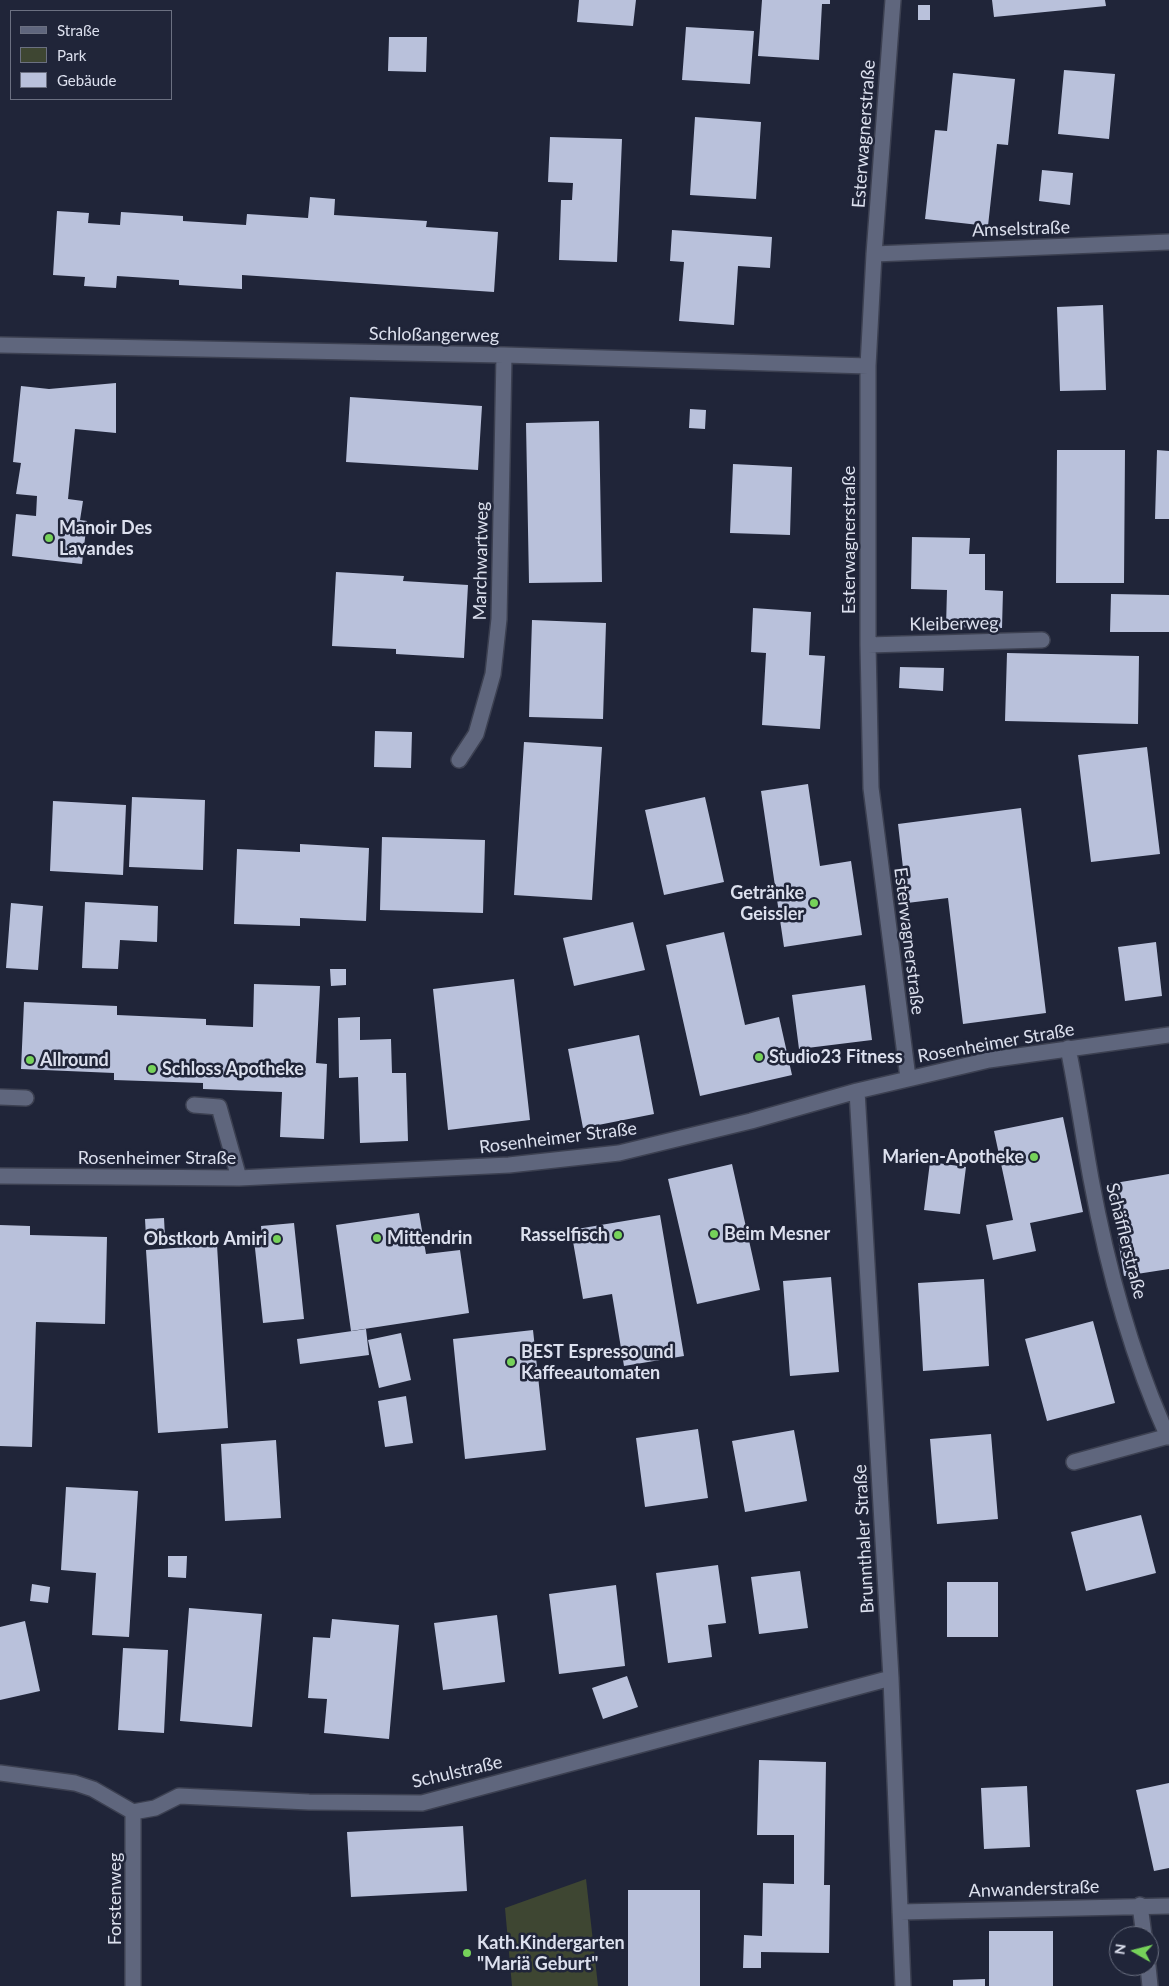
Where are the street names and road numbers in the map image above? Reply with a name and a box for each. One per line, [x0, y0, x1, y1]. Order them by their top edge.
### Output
street label: Esterwagnerstraße [848, 59, 880, 209]
street label: Amselstraße [972, 216, 1070, 242]
street label: Schloßangerweg [369, 323, 499, 347]
street label: Esterwagnerstraße [838, 466, 860, 614]
street label: Marchwartweg [469, 501, 493, 621]
street label: Kleiberweg [909, 612, 999, 636]
street label: Esterwagnerstraße [889, 866, 929, 1016]
street label: Rosenheimer Straße [916, 1019, 1076, 1067]
street label: Rosenheimer Straße [478, 1118, 638, 1158]
street label: Rosenheimer Straße [78, 1147, 236, 1169]
street label: Schäfflerstraße [1101, 1181, 1151, 1301]
street label: Brunnthaler Straße [849, 1464, 879, 1614]
street label: Schulstraße [410, 1751, 504, 1793]
street label: Forstenweg [104, 1853, 126, 1945]
street label: Anwanderstraße [968, 1876, 1100, 1902]

